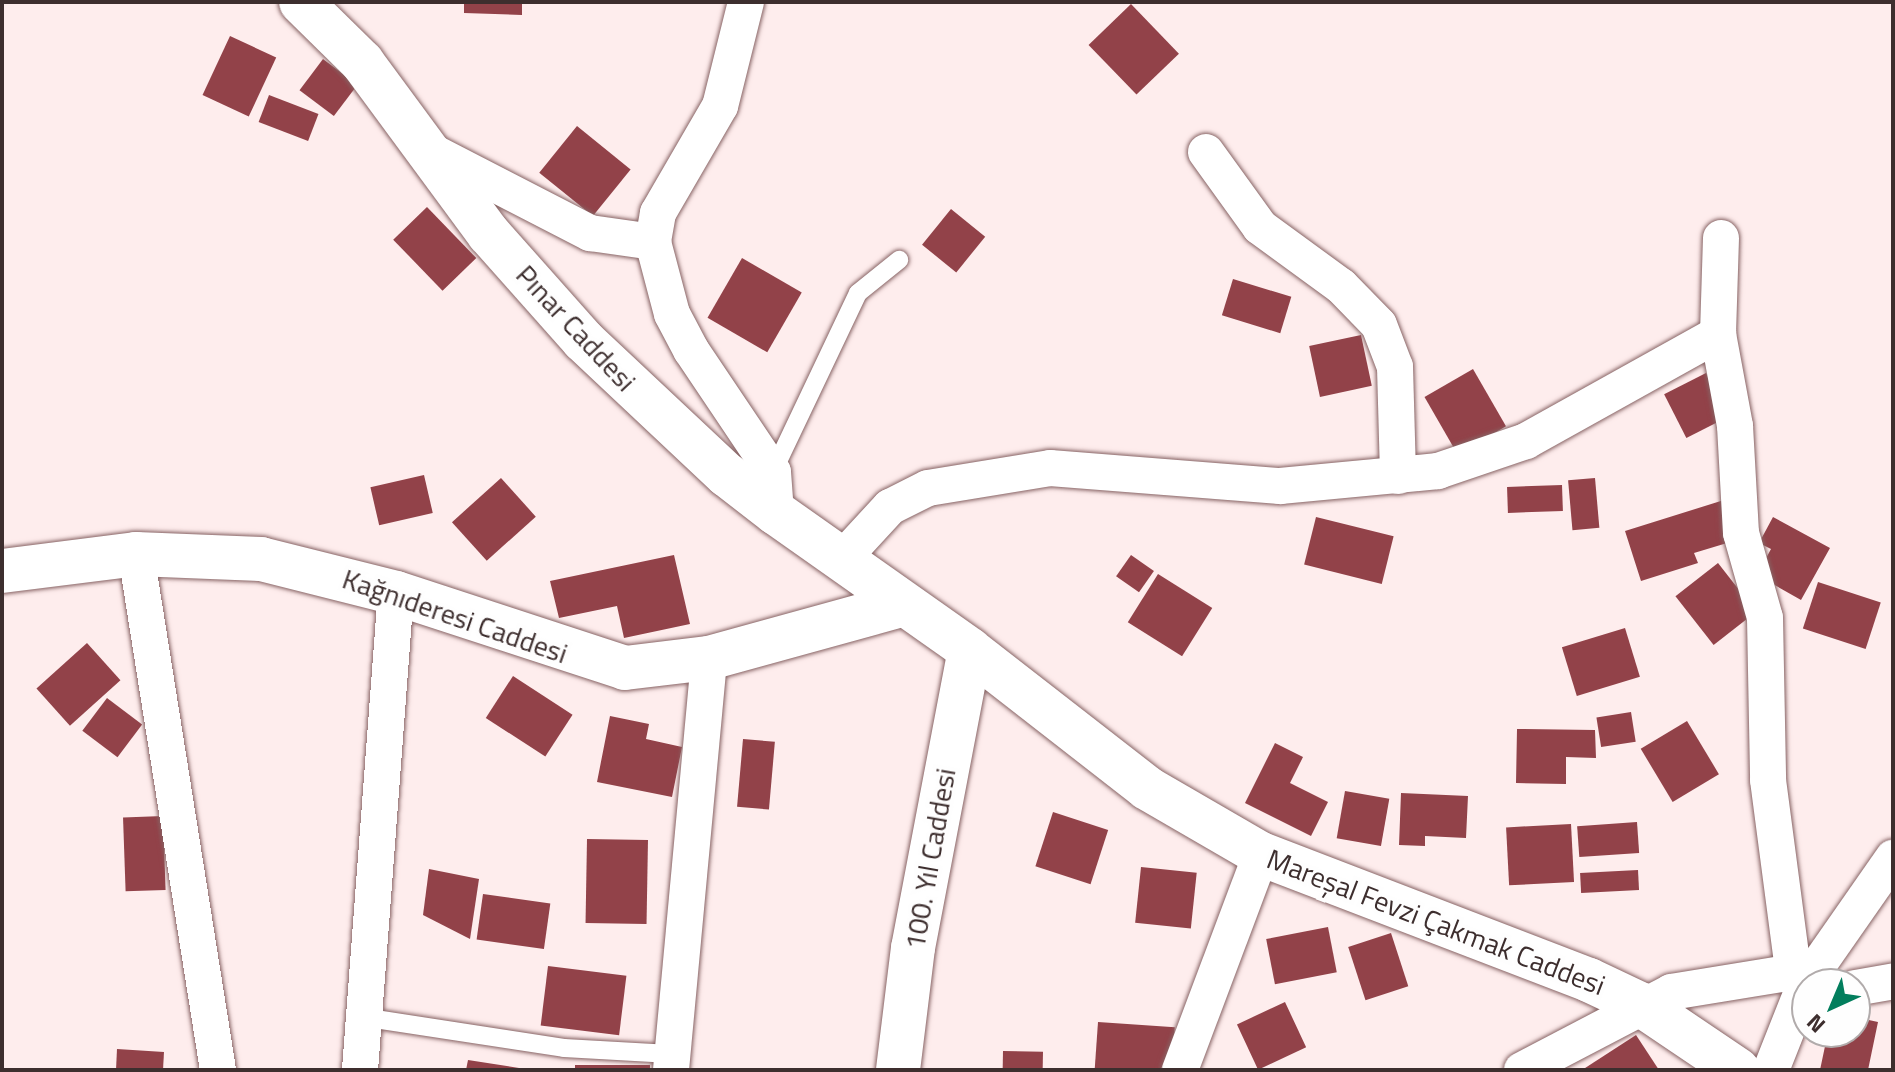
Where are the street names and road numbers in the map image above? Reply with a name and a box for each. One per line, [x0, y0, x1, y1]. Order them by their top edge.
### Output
street label: Pınar Caddesi [509, 258, 643, 398]
street label: Kağnıderesi Caddesi [338, 562, 572, 670]
street label: 100. Yıl Caddesi [898, 766, 962, 952]
street label: Mareşal Fevzi Çakmak Caddesi [1262, 842, 1610, 1002]

